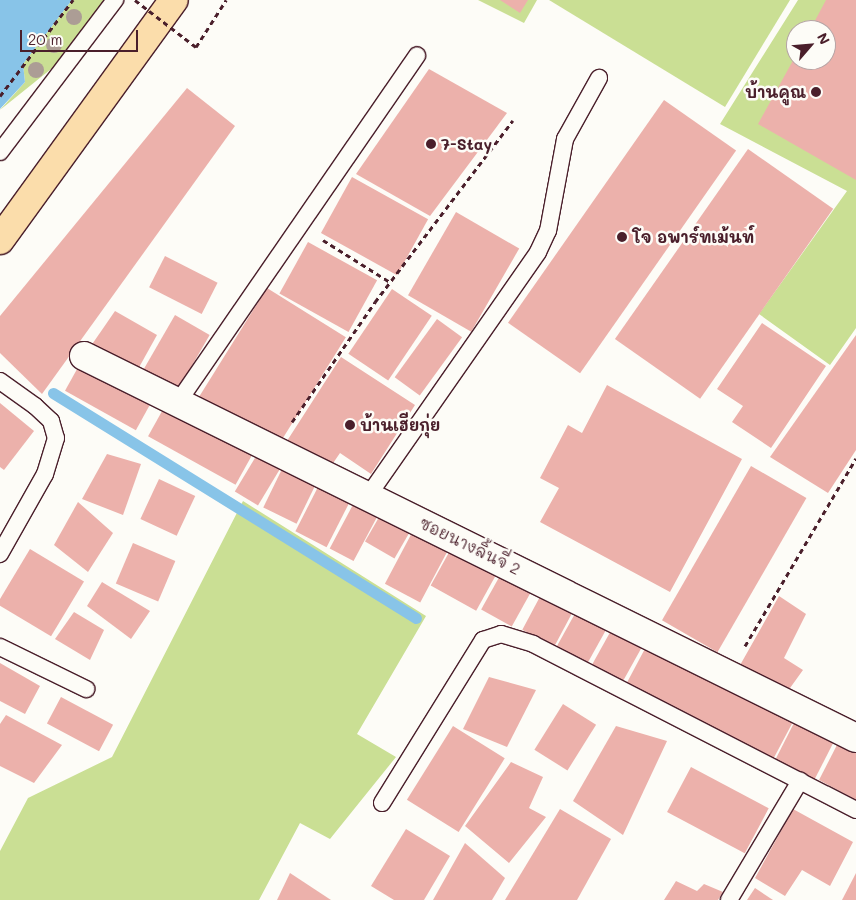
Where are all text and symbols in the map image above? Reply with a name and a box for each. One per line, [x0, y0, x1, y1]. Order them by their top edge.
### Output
scale bar [22, 20, 140, 52]
north arrow [786, 20, 836, 70]
text: 20 m [28, 29, 62, 49]
text: N [813, 29, 835, 47]
place label: บ้านคูณ [745, 82, 806, 102]
marker: บ้านคูณ [810, 86, 822, 98]
place label: 7-Stay [441, 134, 492, 154]
marker: 7-Stay [425, 138, 437, 150]
place label: โจ อพาร์ทเม้นท์ [632, 227, 754, 247]
marker: โจ อพาร์ทเม้นท์ [616, 231, 628, 243]
place label: บ้านเฮียกุ่ย [360, 415, 440, 435]
marker: บ้านเฮียกุ่ย [344, 419, 356, 431]
street label: ซอยนางลิ้นจี่ 2 [416, 513, 524, 579]

